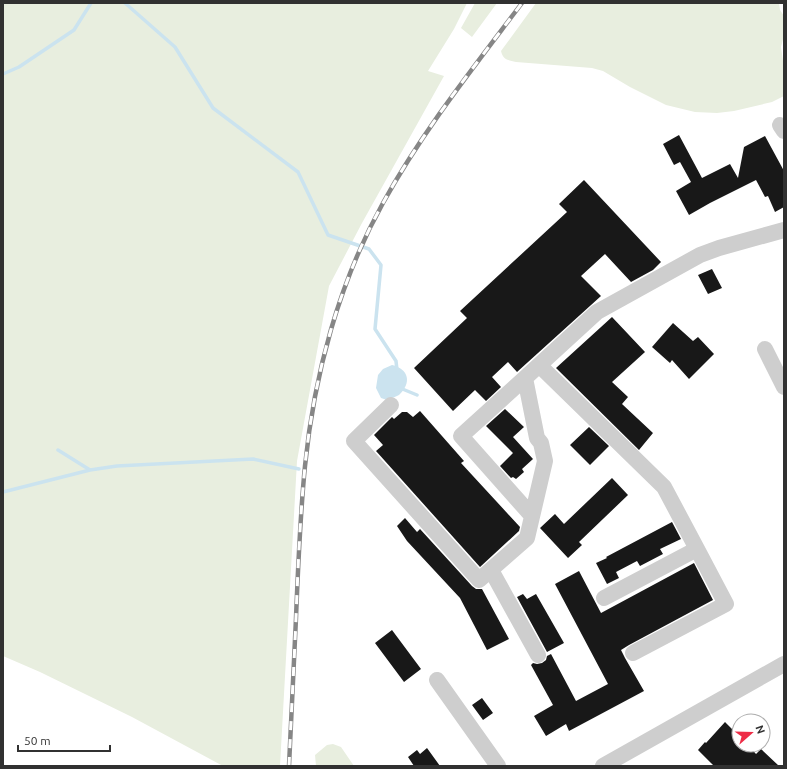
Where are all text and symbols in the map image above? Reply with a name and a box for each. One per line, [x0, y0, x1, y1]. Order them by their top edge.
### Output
north arrow [731, 713, 771, 753]
text: N [753, 724, 767, 735]
scale bar [18, 727, 110, 753]
text: 50 m [24, 734, 51, 747]

